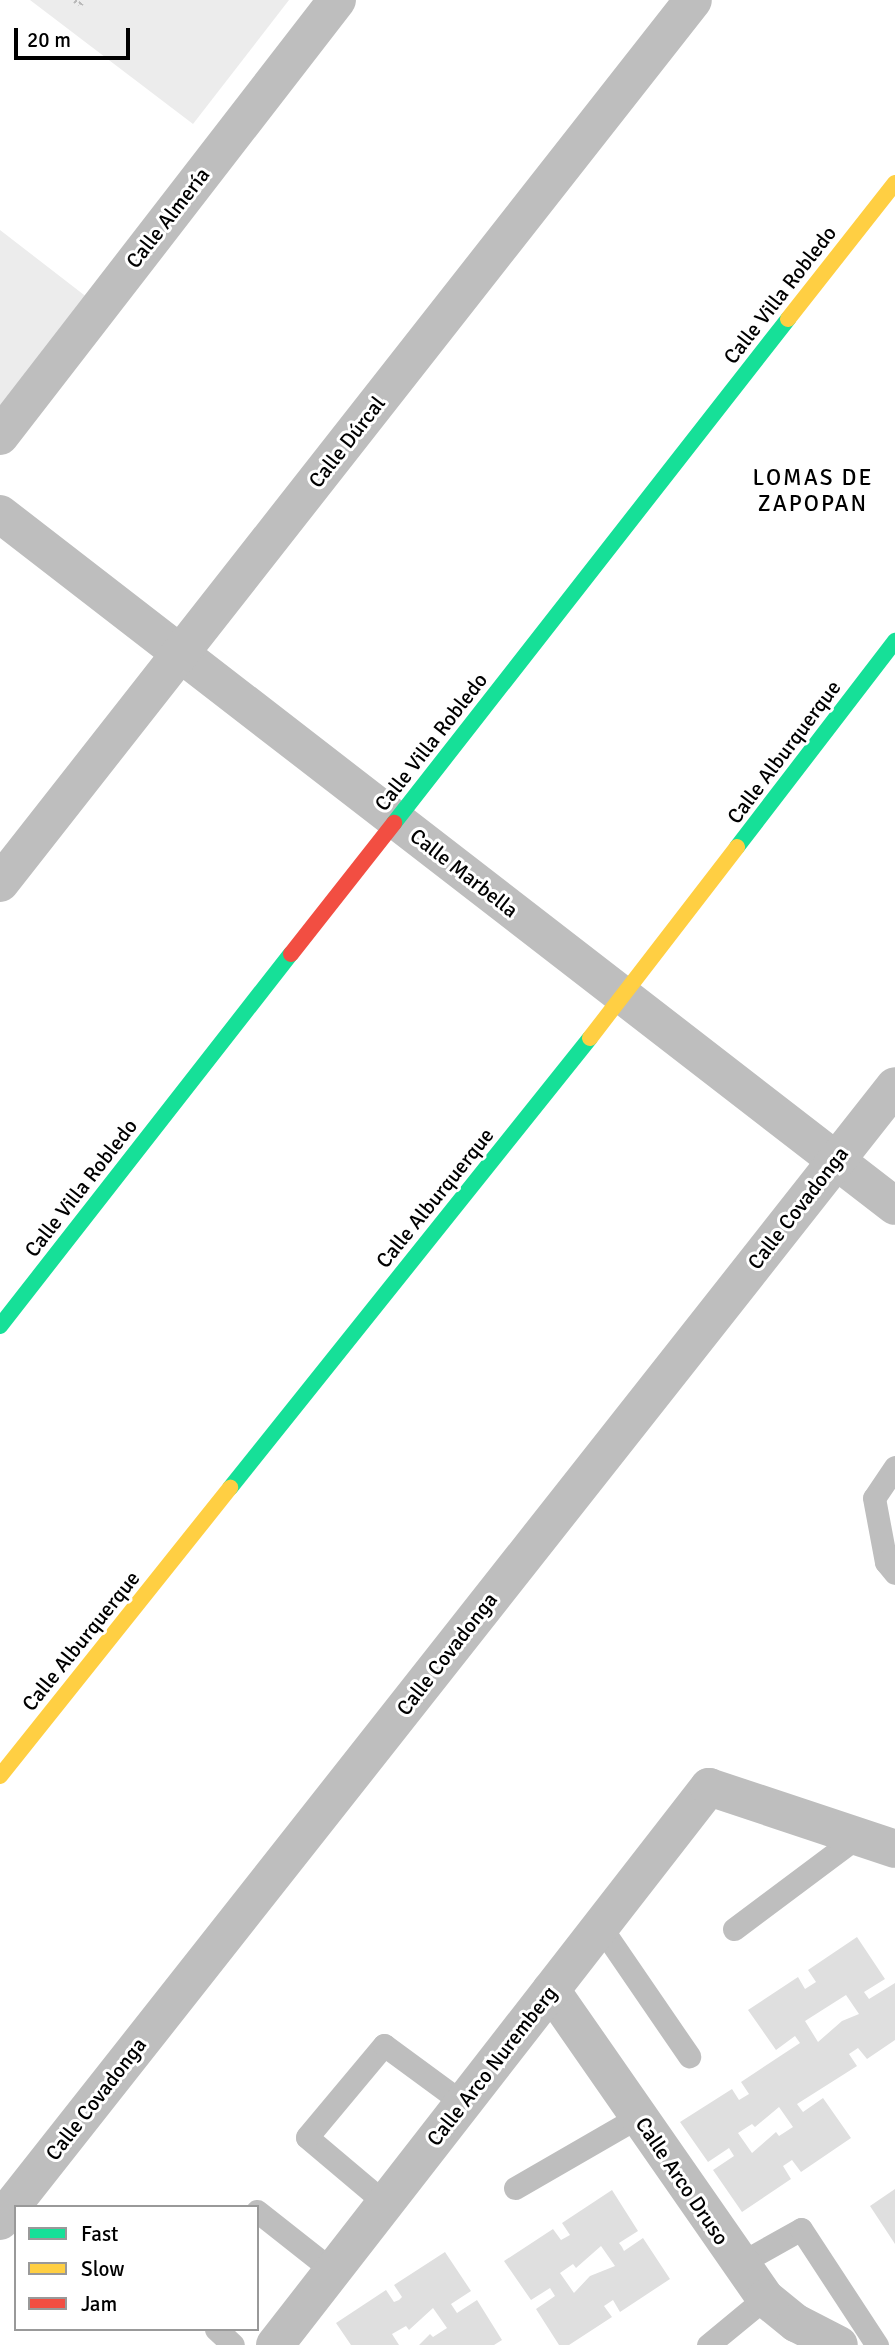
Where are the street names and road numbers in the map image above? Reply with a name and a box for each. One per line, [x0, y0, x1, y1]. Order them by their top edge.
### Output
street label: Calle Almería [121, 163, 215, 273]
street label: Calle Villa Robledo [718, 221, 842, 369]
street label: Calle Dúrcal [303, 391, 391, 493]
street label: Calle Villa Robledo [369, 668, 493, 816]
street label: Calle Alburquerque [722, 675, 846, 829]
street label: Calle Marbella [405, 823, 523, 923]
street label: Calle Villa Robledo [19, 1114, 143, 1262]
street label: Calle Alburquerque [371, 1123, 499, 1273]
street label: Calle Covadonga [742, 1142, 854, 1274]
street label: Calle Alburquerque [17, 1566, 145, 1716]
street label: Calle Covadonga [391, 1588, 503, 1720]
street label: Calle Arco Nuremberg [422, 1981, 562, 2151]
street label: Calle Covadonga [40, 2033, 152, 2165]
street label: Calle Arco Druso [630, 2112, 734, 2250]

